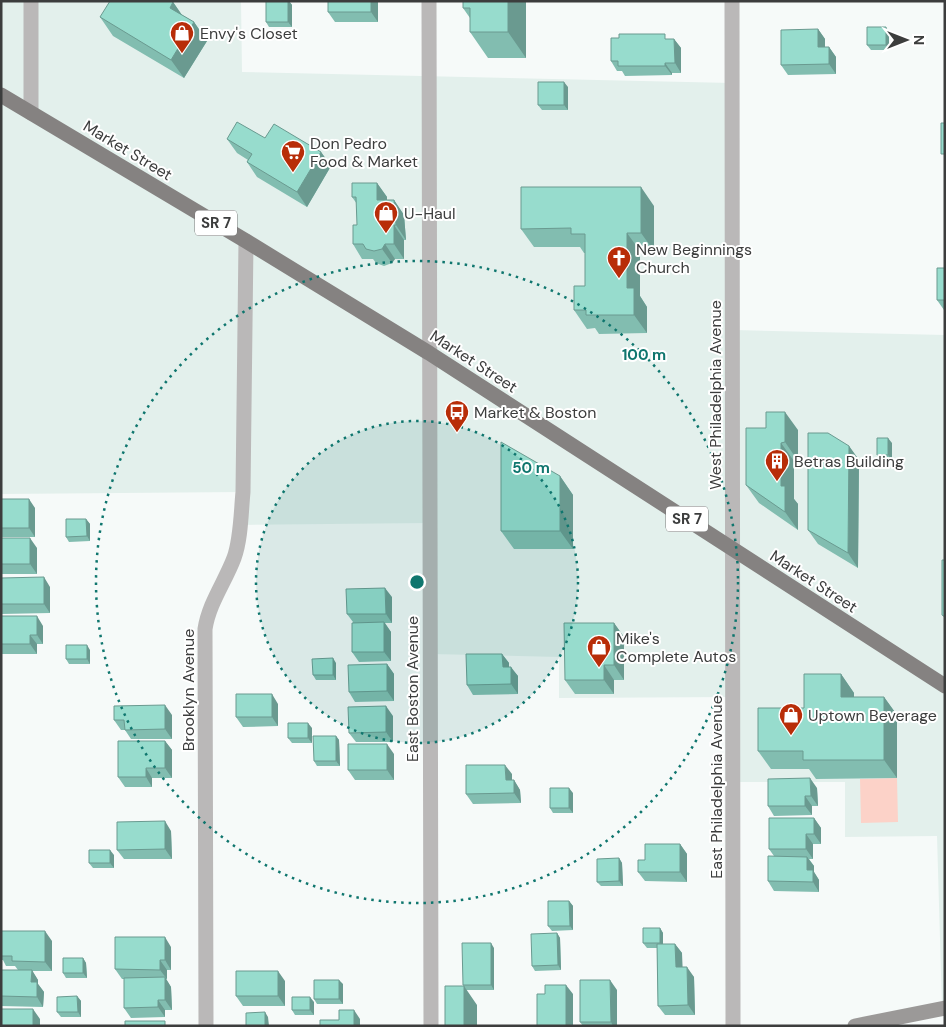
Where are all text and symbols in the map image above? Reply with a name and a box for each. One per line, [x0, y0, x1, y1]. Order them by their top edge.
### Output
north arrow [881, 15, 931, 65]
shop icon: Envy's Closet [169, 20, 195, 54]
place label: Envy's Closet [200, 23, 298, 44]
text: N [910, 35, 928, 45]
street label: Market Street [79, 116, 176, 185]
place label: Don Pedro Food & Market [310, 133, 418, 172]
supermarket icon: Don Pedro Food & Market [280, 139, 306, 173]
shop icon: U-Haul [373, 200, 399, 234]
place label: U-Haul [404, 203, 455, 224]
road number: SR 7 [195, 210, 237, 236]
place label: New Beginnings Church [636, 239, 752, 278]
church icon: New Beginnings Church [606, 245, 632, 279]
street label: West Philadelphia Avenue [705, 300, 726, 490]
street label: Market Street [426, 325, 521, 398]
text: 100 m [622, 345, 666, 365]
bus stop icon: Market & Boston [444, 399, 470, 433]
place label: Market & Boston [474, 402, 596, 423]
building icon: Betras Building [764, 448, 790, 482]
place label: Betras Building [794, 451, 904, 472]
text: 50 m [512, 458, 550, 478]
road number: SR 7 [666, 506, 708, 532]
street label: Market Street [766, 545, 861, 618]
centre of rings [408, 573, 426, 591]
street label: East Boston Avenue [402, 616, 423, 762]
place label: Mike's Complete Autos [616, 628, 736, 667]
street label: Brooklyn Avenue [178, 629, 199, 751]
shop icon: Mike's Complete Autos [586, 634, 612, 668]
street label: East Philadelphia Avenue [706, 695, 727, 879]
shop icon: Uptown Beverage [778, 702, 804, 736]
place label: Uptown Beverage [808, 705, 937, 726]

